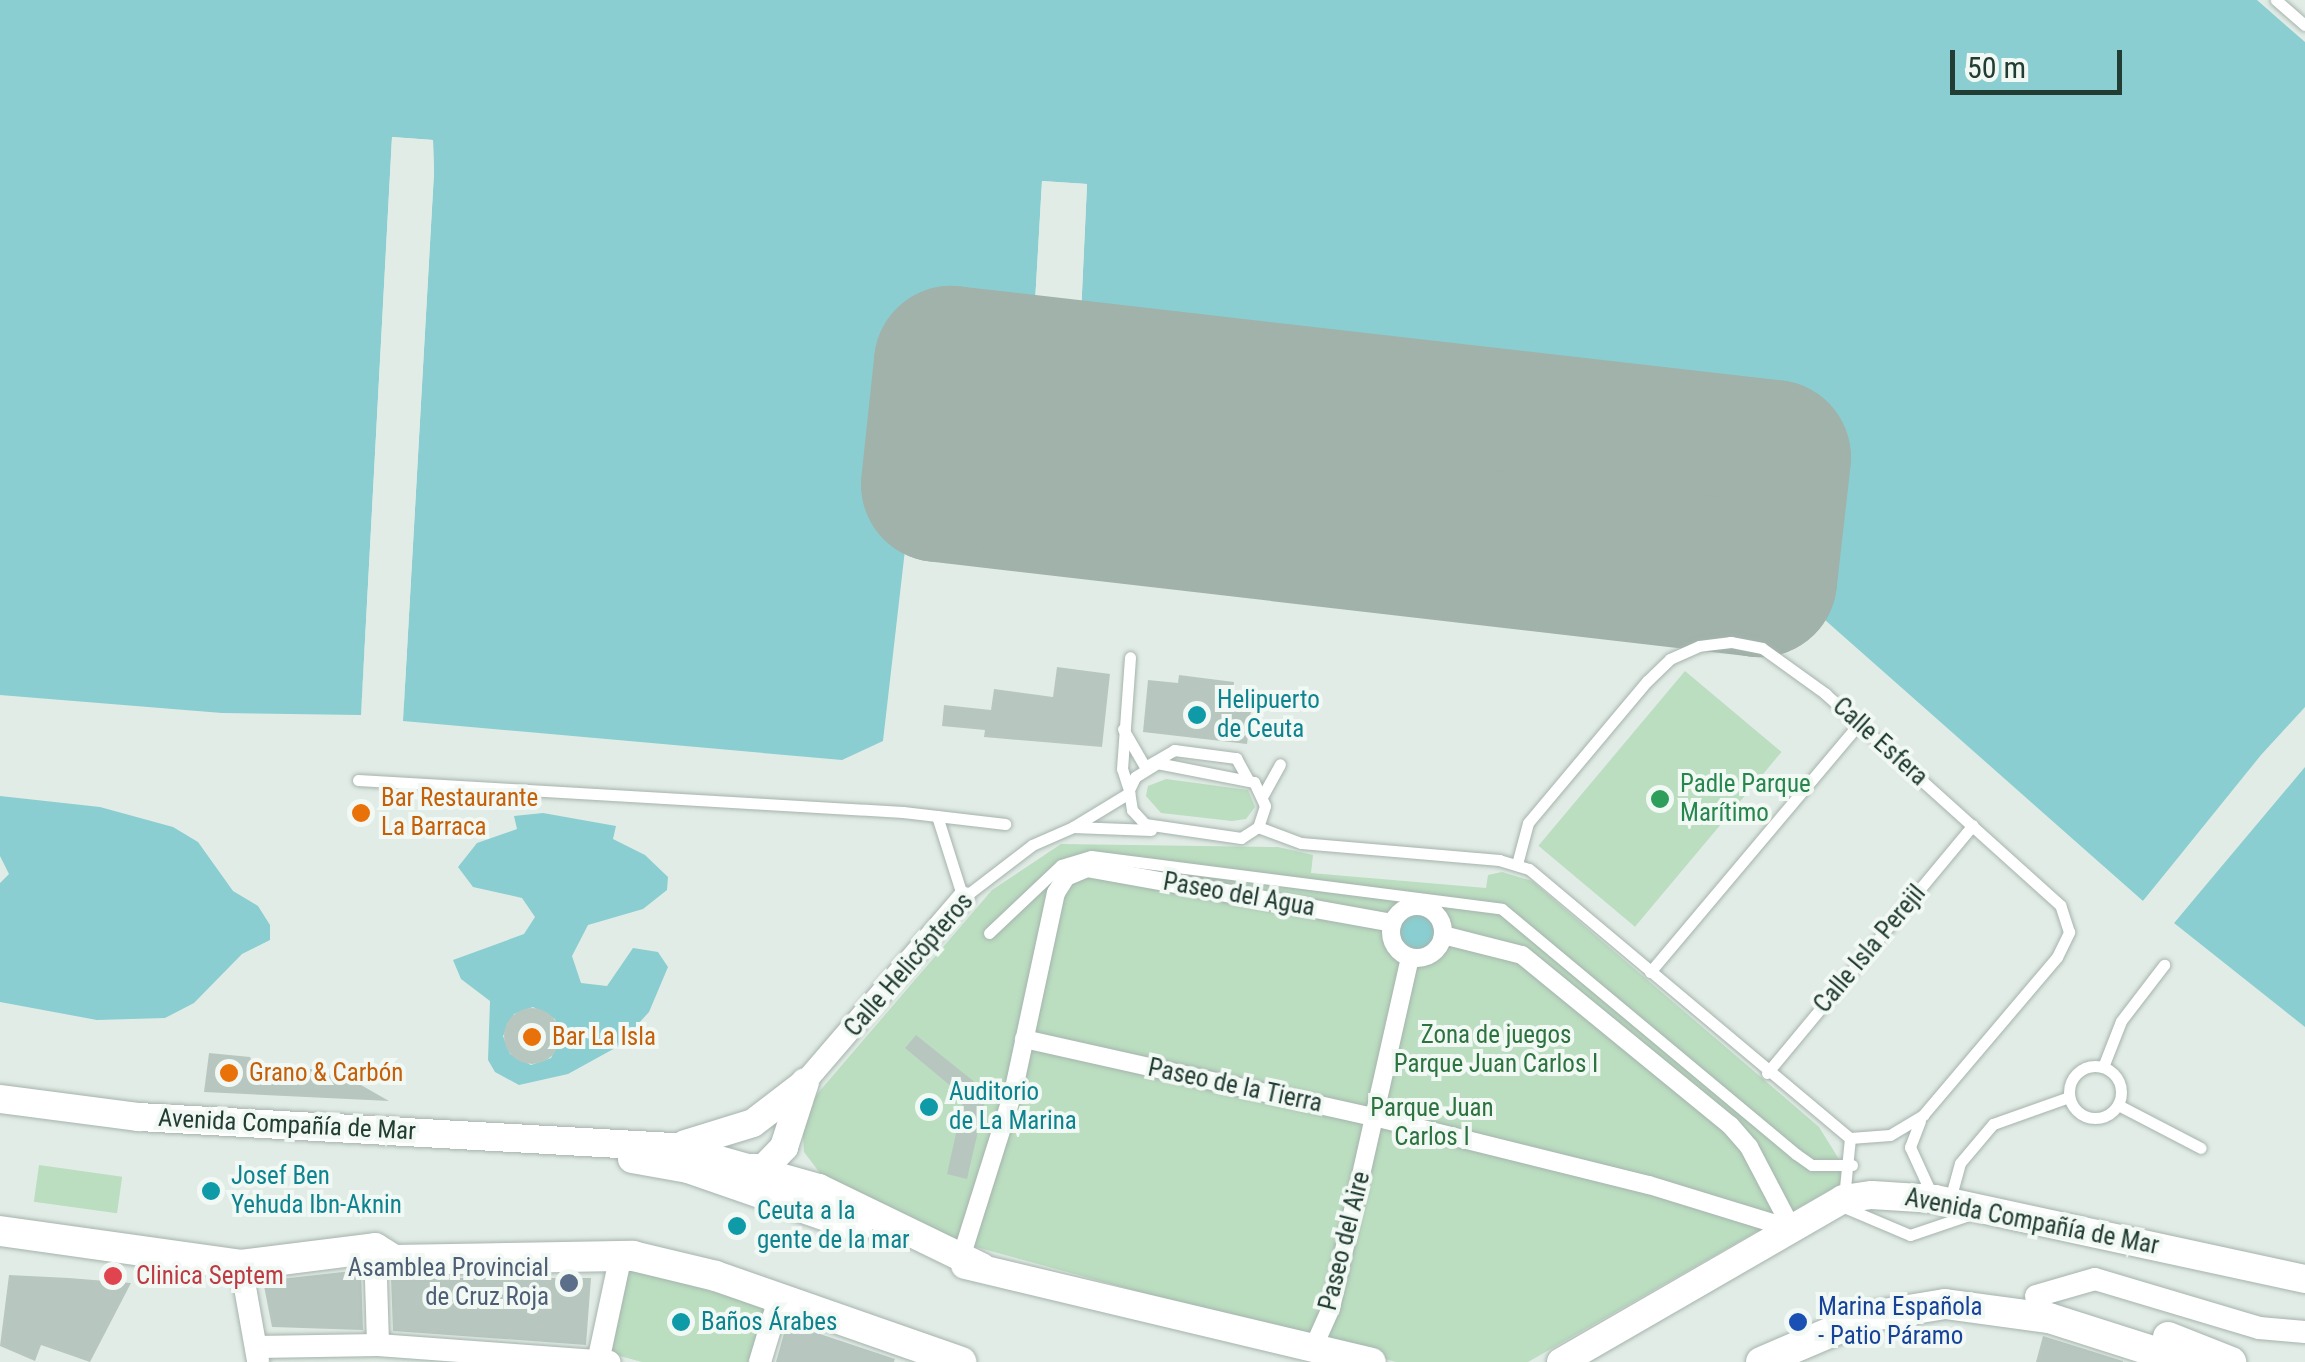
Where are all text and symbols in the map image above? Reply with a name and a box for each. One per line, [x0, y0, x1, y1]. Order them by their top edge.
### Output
scale bar [1955, 30, 2128, 92]
text: 50 m [1967, 50, 2026, 85]
place label: Helipuerto de Ceuta [1217, 686, 1320, 745]
street label: Calle Esfera [1826, 692, 1934, 792]
marker: Helipuerto de Ceuta [1186, 704, 1208, 726]
place label: Padle Parque Marítimo [1680, 770, 1811, 829]
place label: Bar Restaurante La Barraca [381, 784, 538, 843]
marker: Padle Parque Marítimo [1649, 788, 1671, 810]
marker: Bar Restaurante La Barraca [350, 802, 372, 824]
street label: Paseo del Agua [1161, 867, 1317, 923]
street label: Calle Isla Perejil [1808, 879, 1932, 1019]
street label: Calle Helicópteros [838, 887, 980, 1043]
park label: Zona de juegos Parque Juan Carlos I [1394, 1021, 1598, 1080]
place label: Bar La Isla [552, 1022, 656, 1052]
marker: Bar La Isla [521, 1026, 543, 1048]
street label: Paseo de la Tierra [1145, 1053, 1325, 1119]
place label: Grano & Carbón [249, 1058, 403, 1088]
marker: Grano & Carbón [218, 1062, 240, 1084]
place label: Auditorio de La Marina [949, 1078, 1077, 1137]
park label: Parque Juan Carlos I [1370, 1094, 1494, 1153]
marker: Auditorio de La Marina [918, 1096, 940, 1118]
street label: Avenida Compañía de Mar [157, 1103, 417, 1147]
place label: Josef Ben Yehuda Ibn-Aknin [231, 1162, 402, 1221]
street label: Paseo del Aire [1313, 1169, 1377, 1313]
marker: Josef Ben Yehuda Ibn-Aknin [200, 1180, 222, 1202]
street label: Avenida Compañía de Mar [1903, 1183, 2161, 1261]
place label: Ceuta a la gente de la mar [757, 1197, 910, 1256]
marker: Ceuta a la gente de la mar [726, 1215, 748, 1237]
place label: Asamblea Provincial de Cruz Roja [348, 1254, 549, 1313]
place label: Clinica Septem [136, 1261, 284, 1291]
marker: Clinica Septem [100, 1263, 126, 1289]
marker: Asamblea Provincial de Cruz Roja [558, 1272, 580, 1294]
place label: Marina Española - Patio Páramo [1818, 1293, 1983, 1352]
place label: Baños Árabes [701, 1307, 837, 1337]
marker: Baños Árabes [670, 1311, 692, 1333]
marker: Marina Española - Patio Páramo [1787, 1311, 1809, 1333]

